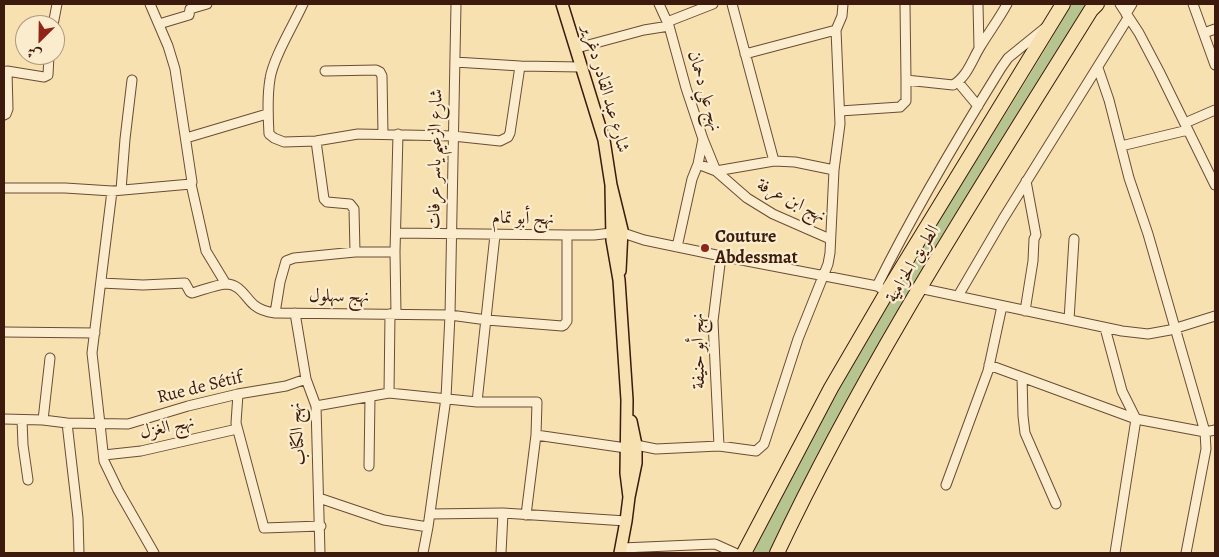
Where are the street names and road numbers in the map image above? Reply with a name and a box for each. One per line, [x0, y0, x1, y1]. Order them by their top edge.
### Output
street label: شارع عبد القادر دغرير [576, 23, 634, 155]
street label: نهج علي دحمان [682, 48, 726, 134]
street label: شارع الزعيم ياسر عرفات [424, 89, 448, 229]
street label: نهج ابن عرفة [753, 174, 829, 228]
street label: نهج أبو تمام [492, 208, 554, 230]
street label: الطريق الحزامية [881, 221, 945, 307]
street label: نهج سهلول [309, 286, 369, 308]
street label: نهج أبو حنيفة [688, 313, 710, 389]
street label: Rue de Sétif [155, 367, 245, 409]
street label: نهج الكتاب [284, 402, 312, 466]
street label: نهج الغزل [138, 412, 196, 444]

